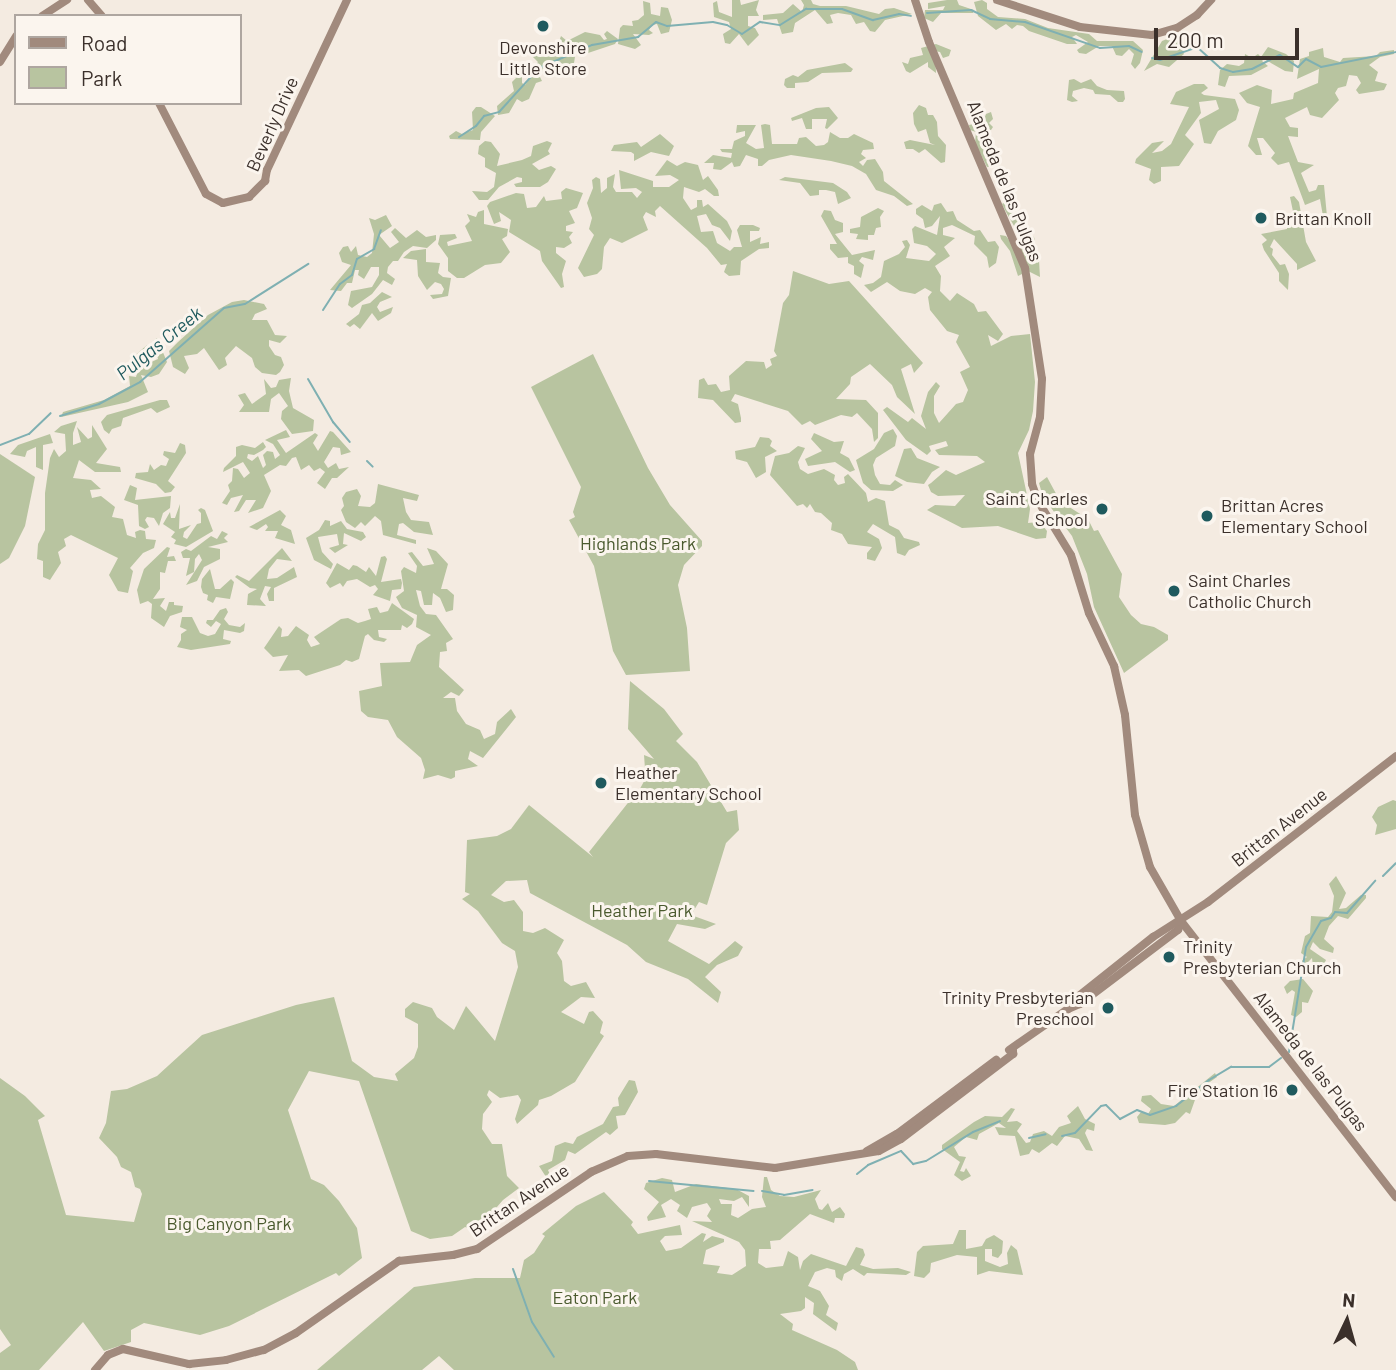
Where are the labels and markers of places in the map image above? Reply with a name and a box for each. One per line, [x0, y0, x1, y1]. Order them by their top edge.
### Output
marker: Devonshire Little Store [535, 18, 551, 34]
place label: Devonshire Little Store [499, 37, 587, 80]
place label: Brittan Knoll [1275, 207, 1372, 229]
marker: Brittan Knoll [1253, 210, 1269, 226]
place label: Saint Charles School [985, 488, 1088, 530]
place label: Brittan Acres Elementary School [1221, 495, 1368, 538]
marker: Saint Charles School [1094, 501, 1110, 517]
marker: Brittan Acres Elementary School [1199, 508, 1215, 524]
place label: Saint Charles Catholic Church [1188, 570, 1311, 612]
marker: Saint Charles Catholic Church [1166, 583, 1182, 599]
place label: Heather Elementary School [615, 762, 762, 804]
marker: Heather Elementary School [593, 775, 609, 791]
place label: Trinity Presbyterian Church [1183, 936, 1341, 978]
marker: Trinity Presbyterian Church [1161, 949, 1177, 965]
place label: Trinity Presbyterian Preschool [942, 987, 1094, 1030]
marker: Trinity Presbyterian Preschool [1100, 1000, 1116, 1016]
place label: Fire Station 16 [1168, 1079, 1278, 1101]
marker: Fire Station 16 [1284, 1082, 1300, 1098]

